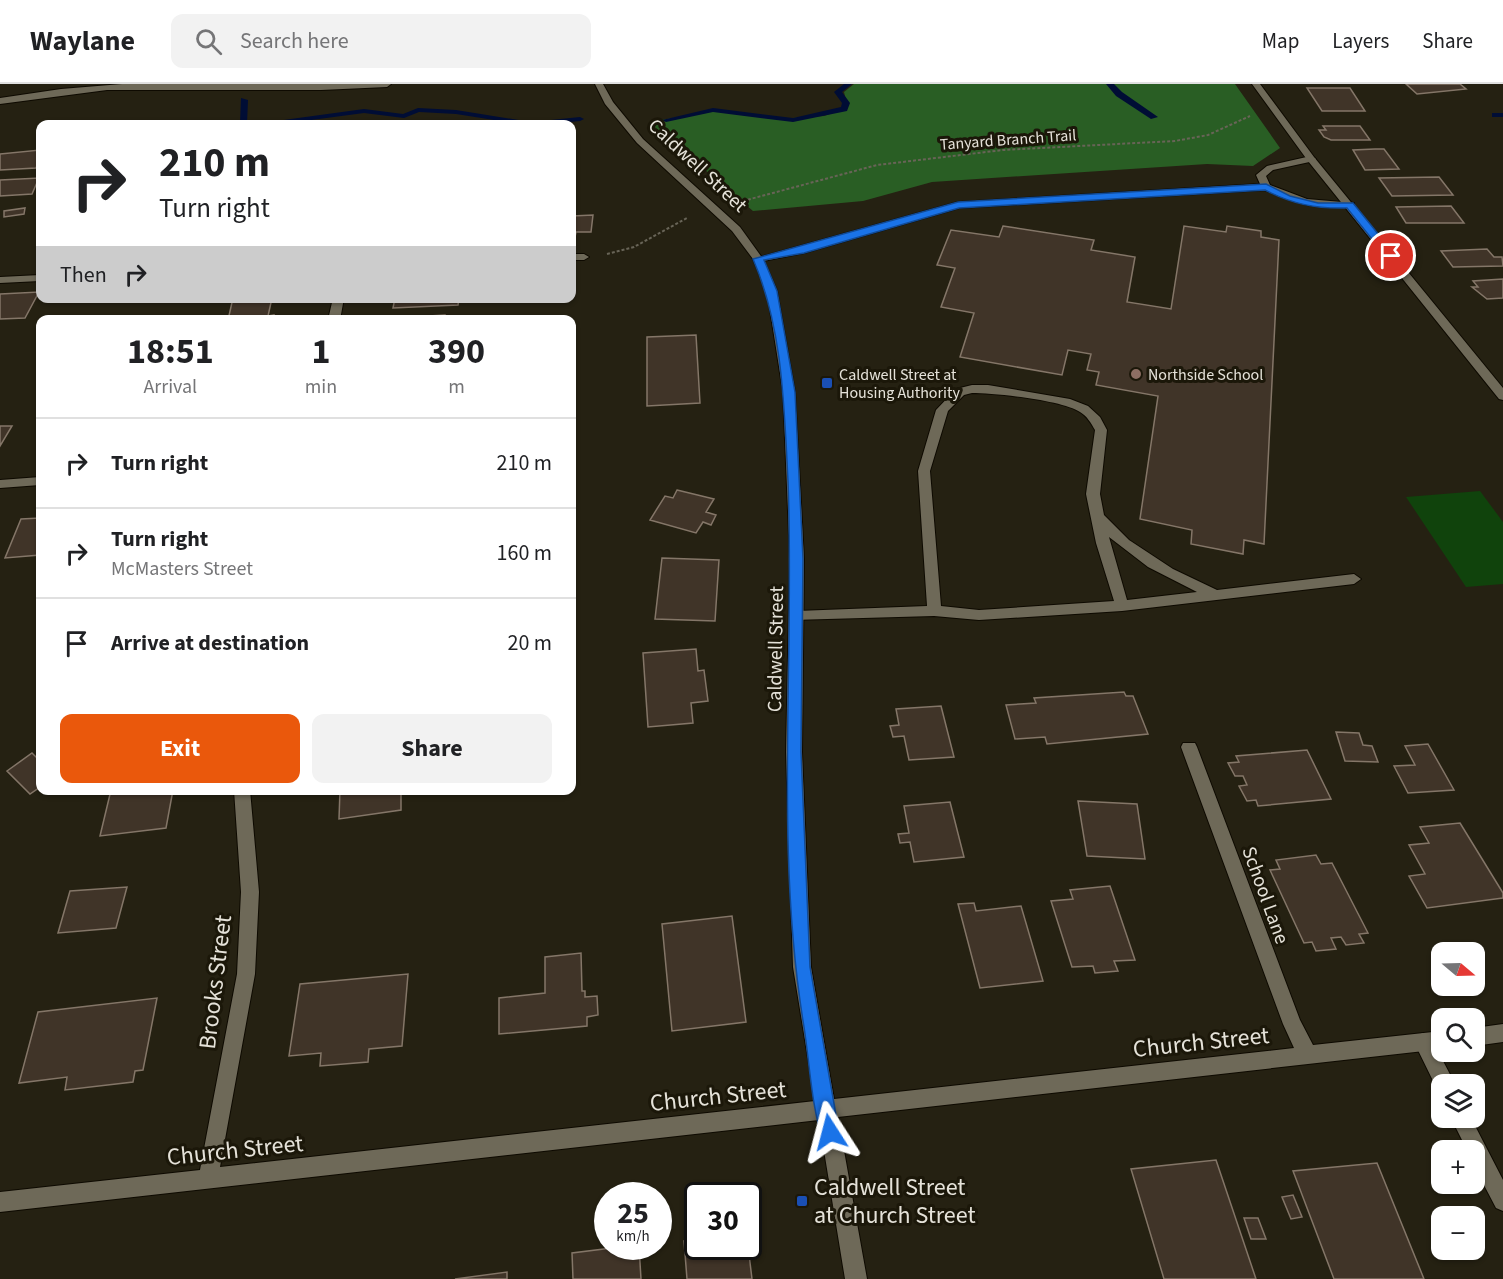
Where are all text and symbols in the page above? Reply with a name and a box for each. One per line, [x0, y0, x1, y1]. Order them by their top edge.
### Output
search box [171, 14, 591, 68]
text: Waylane [30, 21, 135, 61]
icon: search [192, 25, 225, 58]
text: Search here [240, 25, 349, 57]
text: Map [1262, 26, 1299, 56]
text: Layers [1332, 26, 1389, 56]
text: Share [1422, 26, 1473, 56]
street label: Caldwell Street [642, 112, 753, 219]
street label: Tanyard Branch Trail [939, 124, 1077, 156]
text: 210 m [159, 133, 270, 193]
icon: right [60, 144, 138, 222]
text: Turn right [159, 189, 270, 228]
pin [1365, 230, 1416, 281]
icon: arrive [1374, 239, 1407, 272]
icon: right [119, 258, 152, 291]
text: Then [60, 259, 107, 291]
text: 18:51 [127, 326, 214, 377]
text: 1 [311, 326, 330, 377]
text: 390 [428, 326, 485, 377]
place label: Caldwell Street at Housing Authority [839, 364, 960, 404]
place label: Northside School [1148, 364, 1263, 386]
marker: Northside School [1129, 367, 1143, 381]
text: Arrival [143, 373, 197, 401]
text: min [305, 373, 337, 401]
text: m [448, 373, 465, 401]
marker: Caldwell Street at Housing Authority [820, 376, 834, 390]
icon: right [60, 447, 93, 480]
text: Turn right [111, 447, 208, 479]
text: 210 m [497, 447, 552, 479]
text: Turn right [111, 523, 208, 555]
icon: right [60, 537, 93, 570]
text: 160 m [497, 537, 552, 569]
text: McMasters Street [111, 555, 253, 583]
street label: Caldwell Street [761, 585, 791, 712]
icon: arrive [60, 627, 93, 660]
text: Arrive at destination [111, 627, 309, 659]
text: 20 m [507, 627, 552, 659]
button: Exit [60, 714, 300, 783]
button: Share [312, 714, 552, 783]
street label: School Lane [1234, 843, 1296, 948]
street label: Brooks Street [190, 913, 241, 1051]
north arrow [1431, 942, 1485, 996]
map controls [1431, 942, 1485, 1260]
button: search [1431, 1008, 1485, 1062]
street label: Church Street [1131, 1018, 1271, 1067]
street label: Church Street [648, 1072, 788, 1121]
button: layers [1431, 1074, 1485, 1128]
position arrow [798, 1100, 862, 1164]
street label: Church Street [165, 1126, 305, 1175]
button: + [1431, 1140, 1485, 1194]
place label: Caldwell Street at Church Street [814, 1170, 976, 1233]
speed limit sign: 30 [684, 1182, 762, 1260]
text: 25 [617, 1192, 649, 1235]
marker: Caldwell Street at Church Street [795, 1194, 809, 1208]
button: − [1431, 1206, 1485, 1260]
text: km/h [616, 1226, 650, 1247]

